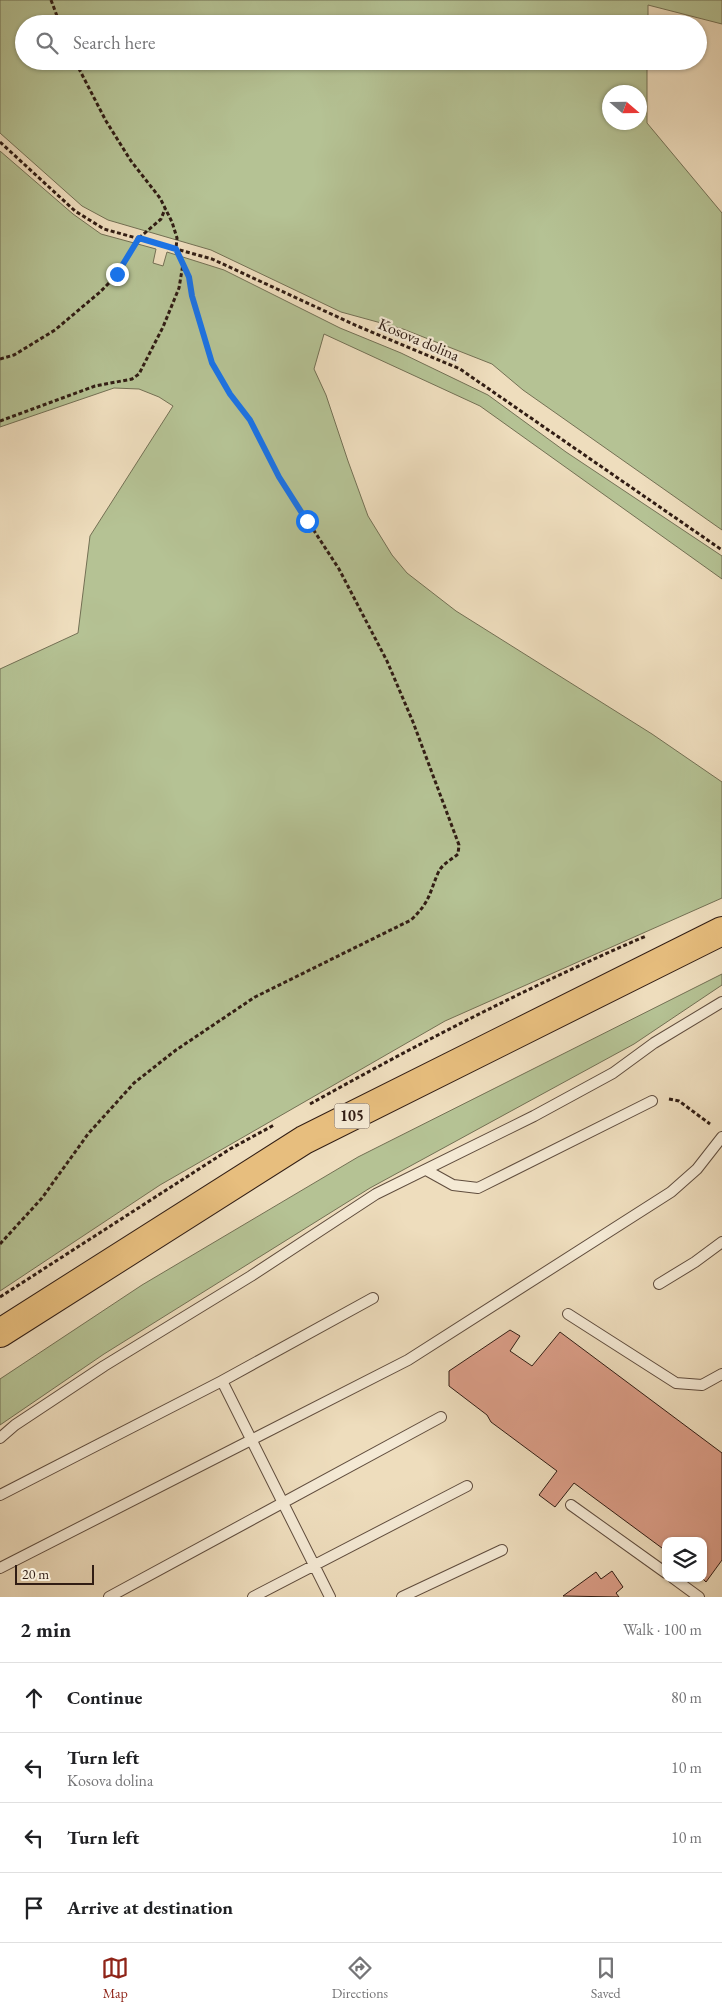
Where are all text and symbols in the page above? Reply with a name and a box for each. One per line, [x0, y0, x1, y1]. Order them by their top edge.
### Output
search box [15, 15, 707, 70]
icon: search [33, 29, 61, 57]
text: Search here [73, 30, 155, 55]
north arrow [602, 85, 647, 130]
route end [106, 263, 129, 286]
street label: Kosova dolina [375, 313, 463, 366]
route start [296, 510, 319, 533]
road number: 105 [334, 1104, 370, 1128]
map controls [662, 1537, 707, 1582]
button: layers [662, 1537, 707, 1582]
scale bar [15, 1562, 94, 1585]
text: 20 m [22, 1565, 49, 1583]
text: 2 min [20, 1616, 71, 1643]
text: Walk · 100 m [623, 1619, 702, 1640]
icon: ahead [20, 1684, 48, 1712]
text: Continue [67, 1685, 142, 1710]
text: 80 m [671, 1687, 702, 1708]
text: Turn left [67, 1745, 139, 1770]
icon: left [20, 1754, 48, 1782]
text: 10 m [671, 1757, 702, 1778]
text: Kosova dolina [67, 1770, 153, 1791]
icon: left [20, 1824, 48, 1852]
text: Turn left [67, 1825, 139, 1850]
text: 10 m [671, 1827, 702, 1848]
icon: arrive [20, 1894, 48, 1922]
text: Arrive at destination [67, 1895, 233, 1920]
tab: Map [101, 1954, 129, 2002]
tab: Directions [332, 1954, 388, 2002]
tab: Saved [591, 1954, 621, 2002]

